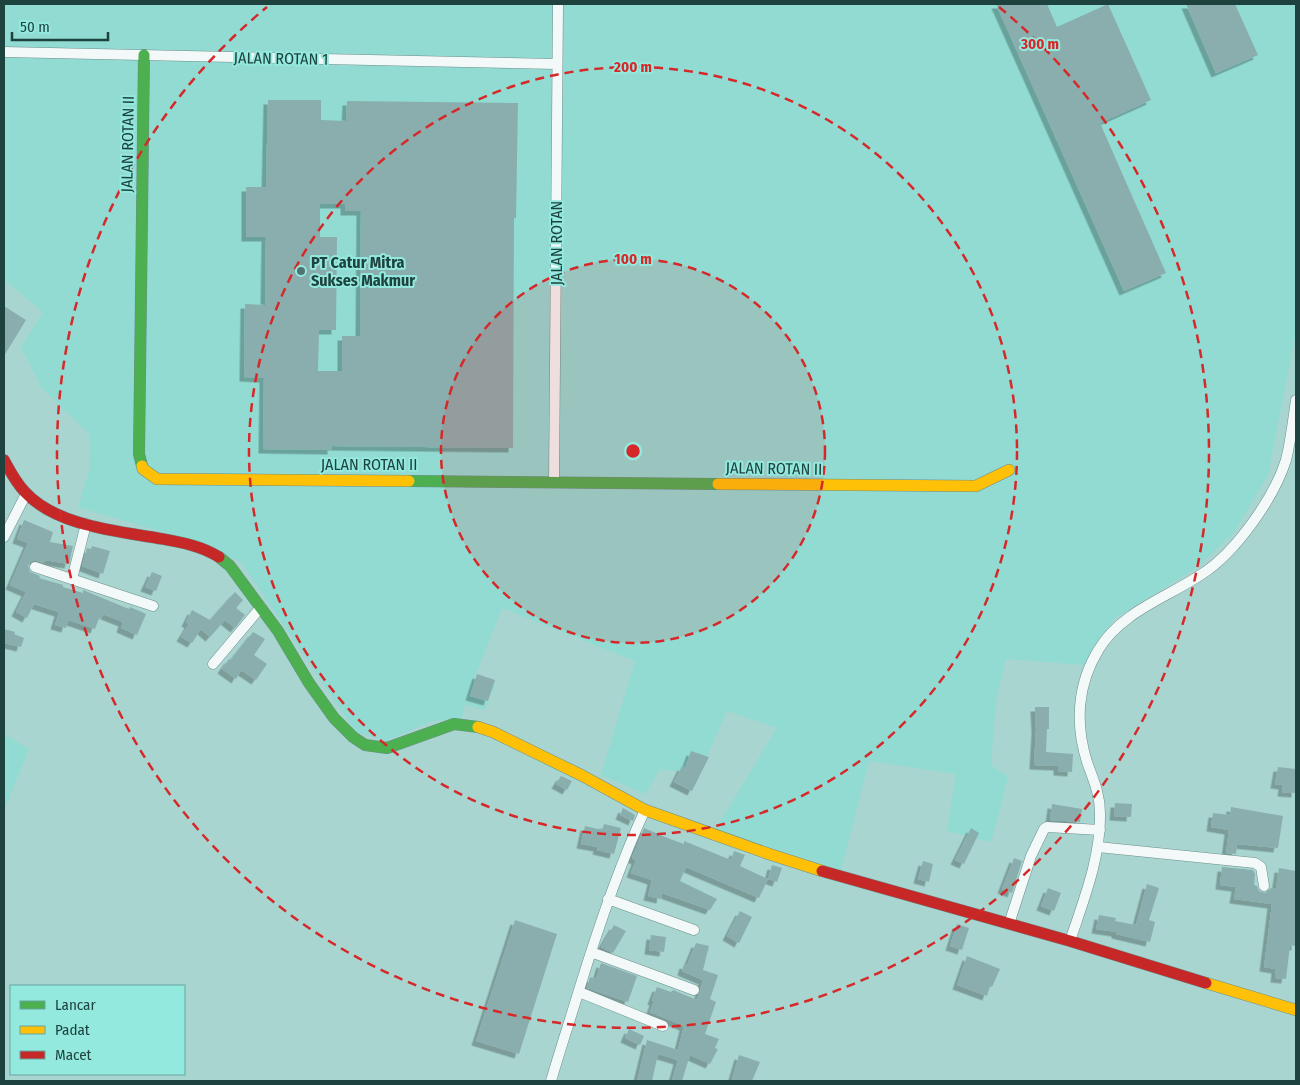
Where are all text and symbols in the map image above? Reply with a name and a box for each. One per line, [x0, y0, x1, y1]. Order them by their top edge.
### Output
scale bar [12, 10, 109, 42]
text: 50 m [20, 18, 50, 36]
text: 300 m [1020, 35, 1059, 53]
street label: JALAN ROTAN 1 [234, 48, 328, 69]
text: 200 m [613, 58, 652, 76]
street label: JALAN ROTAN II [117, 95, 138, 193]
street label: JALAN ROTAN [547, 201, 566, 285]
text: 100 m [614, 250, 652, 268]
place label: PT Catur Mitra Sukses Makmur [311, 253, 415, 290]
marker: PT Catur Mitra Sukses Makmur [295, 265, 307, 277]
centre of rings [624, 442, 642, 460]
street label: JALAN ROTAN II [321, 455, 417, 474]
street label: JALAN ROTAN II [725, 458, 823, 479]
legend [10, 985, 185, 1075]
text: Lancar [55, 996, 96, 1014]
text: Padat [55, 1021, 90, 1039]
text: Macet [55, 1046, 92, 1064]

